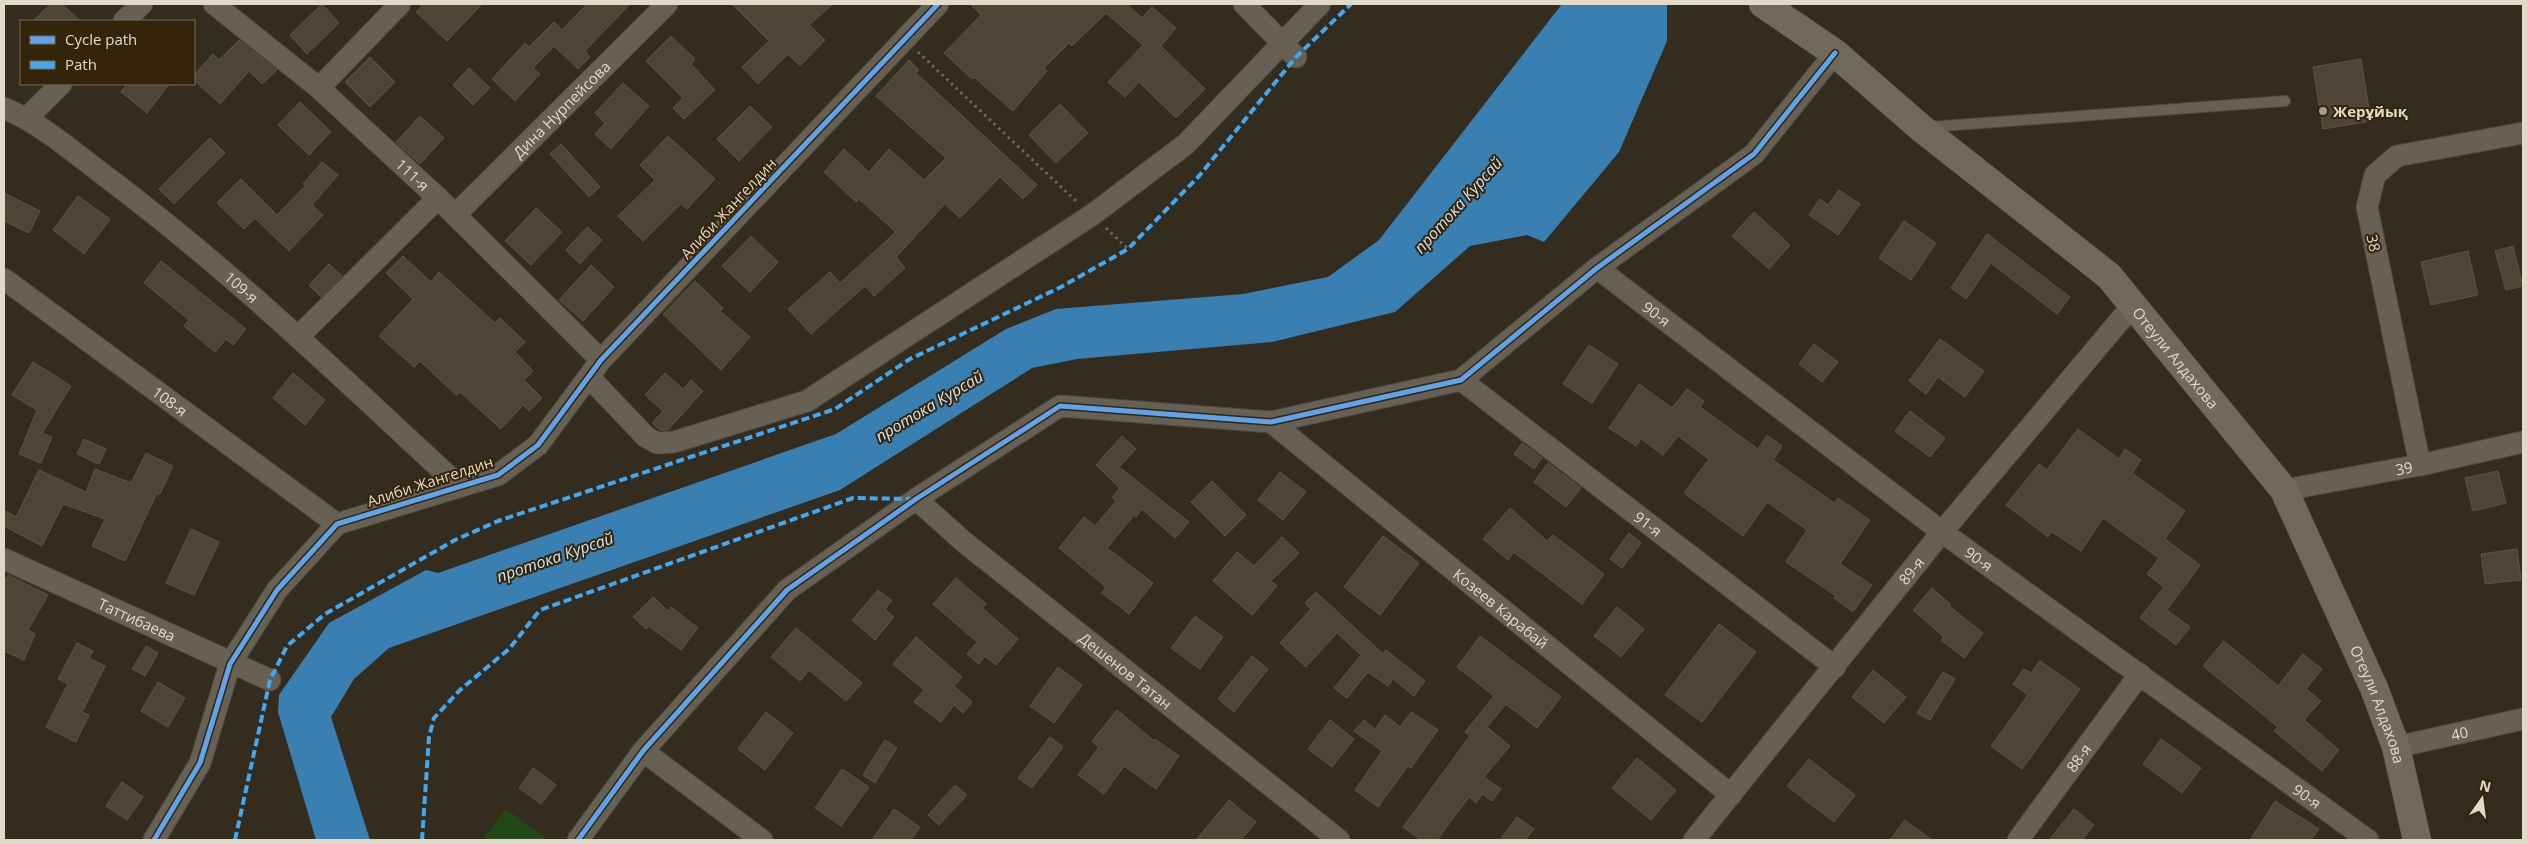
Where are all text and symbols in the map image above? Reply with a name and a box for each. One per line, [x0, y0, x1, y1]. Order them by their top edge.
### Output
legend [20, 20, 195, 85]
text: Cycle path [65, 29, 137, 49]
text: Path [65, 54, 97, 74]
street label: Дина Нурпейсова [508, 56, 614, 162]
place label: Жерұйық [2333, 101, 2408, 121]
marker: Жерұйық [2317, 105, 2329, 117]
water label: протока Курсай [1409, 152, 1507, 258]
street label: Алиби Жангелдин [676, 153, 780, 263]
street label: 111-я [392, 154, 434, 195]
street label: 38 [2362, 233, 2386, 253]
street label: 109-я [220, 267, 263, 307]
street label: 90-я [1638, 296, 1675, 331]
street label: Отеули Алдахова [2128, 303, 2223, 413]
water label: протока Курсай [871, 365, 987, 447]
street label: 108-я [148, 382, 192, 421]
street label: Алиби Жангелдин [364, 451, 496, 511]
street label: 39 [2394, 457, 2414, 479]
street label: 91-я [1630, 507, 1666, 541]
water label: протока Курсай [494, 527, 616, 587]
street label: 90-я [1961, 542, 1997, 576]
street label: 89-я [1894, 552, 1928, 589]
street label: Козеев Карабай [1449, 564, 1553, 653]
street label: Таттибаева [95, 593, 179, 646]
street label: Дешенов Татан [1075, 628, 1176, 714]
street label: Отеули Алдахова [2346, 642, 2409, 765]
street label: 40 [2449, 721, 2470, 745]
street label: 88-я [2061, 740, 2095, 776]
north arrow [2457, 774, 2507, 824]
text: N [2477, 775, 2493, 796]
street label: 90-я [2289, 779, 2325, 813]

